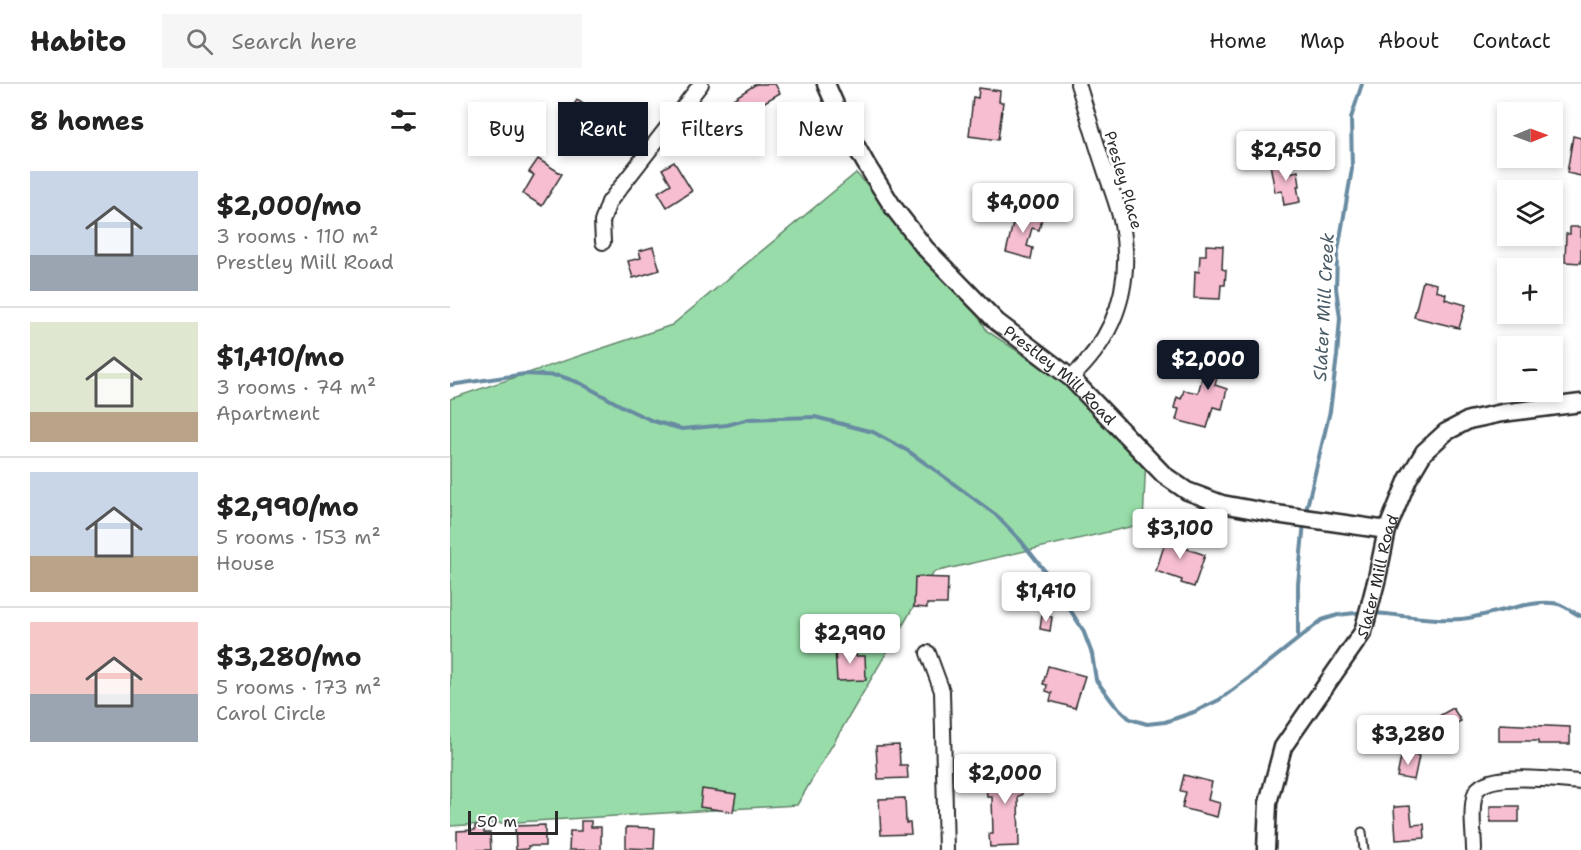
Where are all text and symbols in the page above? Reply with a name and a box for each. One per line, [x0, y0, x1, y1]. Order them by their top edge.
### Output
search box [162, 14, 582, 68]
text: Habito [30, 22, 126, 60]
icon: search [183, 25, 216, 58]
text: Search here [231, 27, 357, 56]
text: Home [1209, 27, 1267, 55]
text: Map [1300, 27, 1345, 55]
text: About [1378, 27, 1439, 55]
text: Contact [1472, 27, 1551, 55]
chip: Buy [468, 102, 546, 156]
chip: Rent [558, 102, 648, 156]
chip: Filters [660, 102, 765, 156]
chip: New [777, 102, 864, 156]
north arrow [1497, 102, 1563, 168]
map controls [1497, 102, 1563, 402]
text: 8 homes [30, 103, 144, 138]
icon: filters [387, 104, 420, 137]
street label: Presley Place [1099, 129, 1148, 232]
pin: $2,450 [1237, 131, 1335, 182]
text: $2,450 [1250, 137, 1322, 163]
button: layers [1497, 180, 1563, 246]
pin: $4,000 [974, 183, 1072, 234]
text: $2,000/mo [216, 188, 362, 223]
text: $4,000 [986, 189, 1060, 215]
icon: home [78, 195, 150, 267]
text: 3 rooms · 110 m² [216, 223, 379, 249]
water label: Slater Mill Creek [1308, 232, 1340, 382]
text: Prestley Mill Road [216, 249, 394, 275]
button: + [1497, 258, 1563, 324]
street label: Prestley Mill Road [999, 321, 1120, 429]
button: − [1497, 336, 1563, 402]
text: $1,410/mo [216, 339, 345, 374]
pin: $2,000 [1159, 340, 1257, 391]
icon: home [78, 346, 150, 418]
text: $2,000 [1171, 346, 1245, 372]
text: 3 rooms · 74 m² [216, 374, 376, 400]
text: Apartment [216, 400, 320, 426]
text: $2,990/mo [216, 489, 359, 524]
icon: home [78, 496, 150, 568]
pin: $3,100 [1131, 509, 1229, 560]
street label: Slater Mill Road [1352, 511, 1403, 643]
text: $3,100 [1147, 515, 1214, 541]
text: 5 rooms · 153 m² [216, 524, 381, 550]
text: House [216, 550, 275, 576]
pin: $1,410 [997, 572, 1095, 623]
text: $1,410 [1016, 578, 1076, 604]
pin: $2,990 [801, 614, 899, 665]
text: $2,990 [814, 620, 886, 646]
text: $3,280/mo [216, 639, 362, 674]
icon: home [78, 646, 150, 718]
text: 5 rooms · 173 m² [216, 674, 381, 700]
text: Carol Circle [216, 700, 326, 726]
pin: $3,280 [1359, 715, 1457, 766]
text: $3,280 [1371, 721, 1445, 747]
pin: $2,000 [956, 754, 1054, 805]
text: $2,000 [968, 760, 1042, 786]
scale bar [468, 808, 558, 836]
text: 50 m [477, 811, 517, 832]

